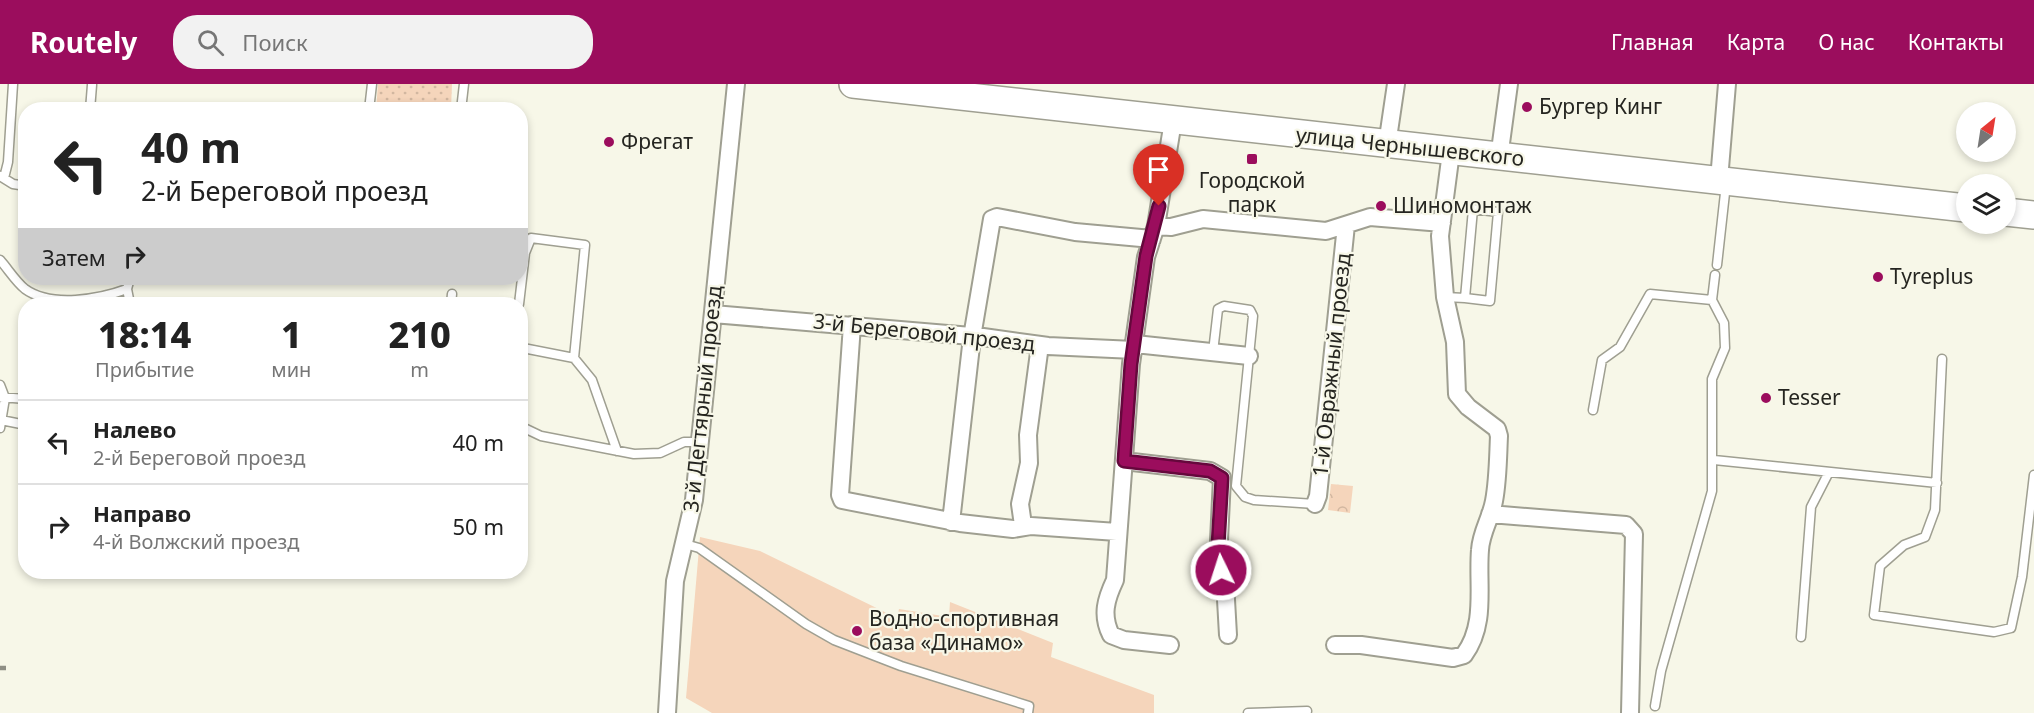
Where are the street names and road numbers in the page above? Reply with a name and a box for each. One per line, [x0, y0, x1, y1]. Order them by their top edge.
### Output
street label: улица Чернышевского [1295, 120, 1526, 172]
street label: 1-й Овражный проезд [1305, 251, 1357, 478]
street label: 3-й Дегтярный проезд [676, 284, 728, 514]
street label: 3-й Береговой проезд [812, 306, 1037, 358]

